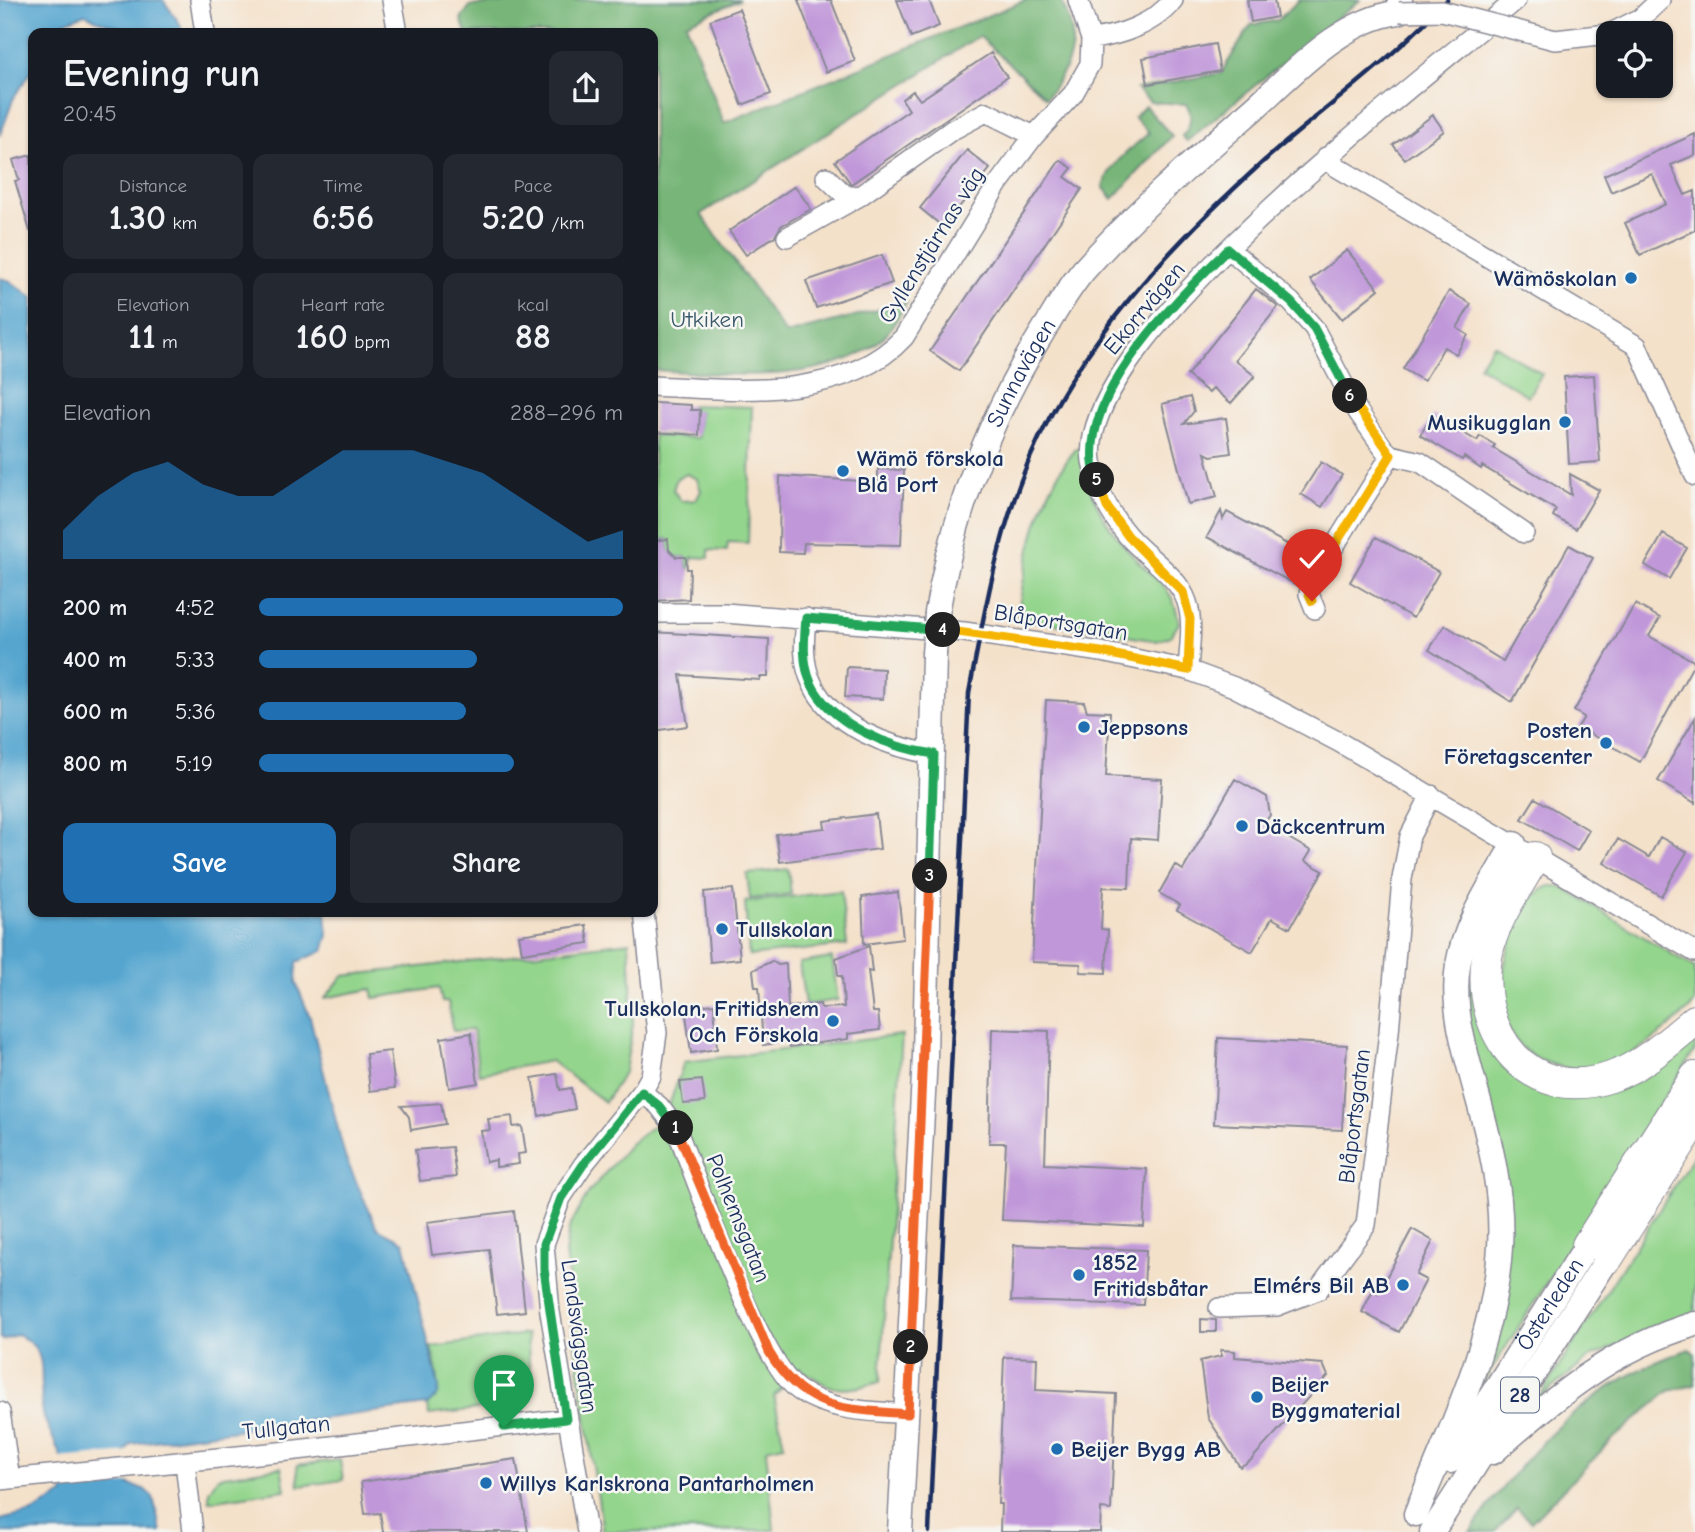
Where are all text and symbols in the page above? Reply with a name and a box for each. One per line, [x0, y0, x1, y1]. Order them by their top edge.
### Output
map controls [1596, 21, 1673, 98]
button: locate [1596, 21, 1673, 98]
button: share [549, 51, 623, 125]
text: Evening run [63, 52, 260, 96]
text: 20:45 [63, 100, 117, 127]
street label: Gyllenstjärnas väg [873, 162, 990, 328]
text: Distance [119, 175, 187, 197]
text: Time [323, 175, 363, 197]
text: Pace [514, 175, 552, 197]
text: 1.30 [109, 197, 166, 238]
text: 6:56 [312, 197, 374, 238]
text: 5:20 [482, 197, 545, 238]
text: km [166, 212, 197, 234]
text: /km [545, 212, 584, 234]
street label: Ekorrvägen [1098, 257, 1191, 360]
place label: Wämöskolan [1494, 265, 1617, 292]
marker: Wämöskolan [1623, 270, 1639, 286]
text: Elevation [117, 294, 189, 316]
text: Heart rate [301, 294, 385, 316]
text: kcal [517, 294, 549, 316]
park label: Utkiken [670, 306, 744, 333]
street label: Sunnavägen [981, 314, 1062, 431]
text: 11 [128, 316, 156, 357]
text: 160 [296, 316, 348, 357]
text: 88 [515, 316, 551, 357]
text: m [156, 331, 178, 353]
text: bpm [348, 331, 390, 353]
pin: 6 [1332, 378, 1368, 414]
text: 6 [1345, 384, 1354, 406]
text: Elevation [63, 399, 151, 426]
text: 288–296 m [510, 399, 623, 426]
place label: Musikugglan [1427, 409, 1551, 436]
marker: Musikugglan [1557, 414, 1573, 430]
place label: Wämö förskola Blå Port [857, 445, 1004, 498]
pin: 5 [1080, 462, 1114, 498]
marker: Wämö förskola Blå Port [835, 463, 851, 479]
text: 5 [1091, 468, 1102, 490]
pin [1282, 529, 1342, 601]
icon: check [1293, 540, 1331, 578]
text: 200 m [63, 594, 127, 621]
text: 4:52 [175, 594, 215, 621]
street label: Blåportsgatan [992, 599, 1130, 646]
pin: 4 [926, 612, 960, 648]
text: 4 [938, 618, 947, 640]
text: 400 m [63, 646, 127, 673]
text: 5:33 [175, 646, 215, 673]
text: 600 m [63, 698, 128, 725]
text: 5:36 [175, 698, 216, 725]
place label: Jeppsons [1098, 714, 1188, 741]
place label: Posten Företagscenter [1444, 717, 1593, 770]
marker: Jeppsons [1076, 719, 1092, 735]
marker: Posten Företagscenter [1598, 735, 1614, 751]
text: 800 m [63, 750, 128, 777]
text: 5:19 [175, 750, 213, 777]
place label: Däckcentrum [1256, 813, 1385, 840]
marker: Däckcentrum [1234, 818, 1250, 834]
button: Save [63, 823, 336, 903]
button: Share [350, 823, 623, 903]
pin: 3 [912, 858, 948, 894]
text: 3 [925, 864, 934, 886]
place label: Tullskolan [736, 916, 833, 943]
marker: Tullskolan [714, 921, 730, 937]
place label: Tullskolan, Fritidshem Och Förskola [605, 995, 819, 1048]
marker: Tullskolan, Fritidshem Och Förskola [825, 1013, 841, 1029]
street label: Blåportsgatan [1333, 1047, 1376, 1185]
pin: 1 [658, 1110, 694, 1146]
text: 1 [672, 1116, 679, 1138]
street label: Polhemsgatan [701, 1150, 777, 1286]
place label: 1852 Fritidsbåtar [1093, 1249, 1209, 1302]
street label: Österleden [1511, 1253, 1589, 1355]
street label: Landsvägsgatan [555, 1258, 604, 1415]
marker: 1852 Fritidsbåtar [1071, 1267, 1087, 1283]
place label: Elmérs Bil AB [1253, 1272, 1389, 1299]
marker: Elmérs Bil AB [1395, 1277, 1411, 1293]
pin: 2 [894, 1330, 928, 1364]
text: 2 [906, 1335, 915, 1357]
pin [474, 1355, 534, 1427]
icon: arrive [485, 1366, 523, 1404]
place label: Beijer Byggmaterial [1271, 1371, 1401, 1424]
road number: 28 [1501, 1378, 1539, 1412]
marker: Beijer Byggmaterial [1249, 1389, 1265, 1405]
street label: Tullgatan [241, 1409, 331, 1446]
place label: Beijer Bygg AB [1071, 1436, 1221, 1463]
marker: Beijer Bygg AB [1049, 1441, 1065, 1457]
place label: Willys Karlskrona Pantarholmen [500, 1470, 814, 1497]
marker: Willys Karlskrona Pantarholmen [478, 1475, 494, 1491]

